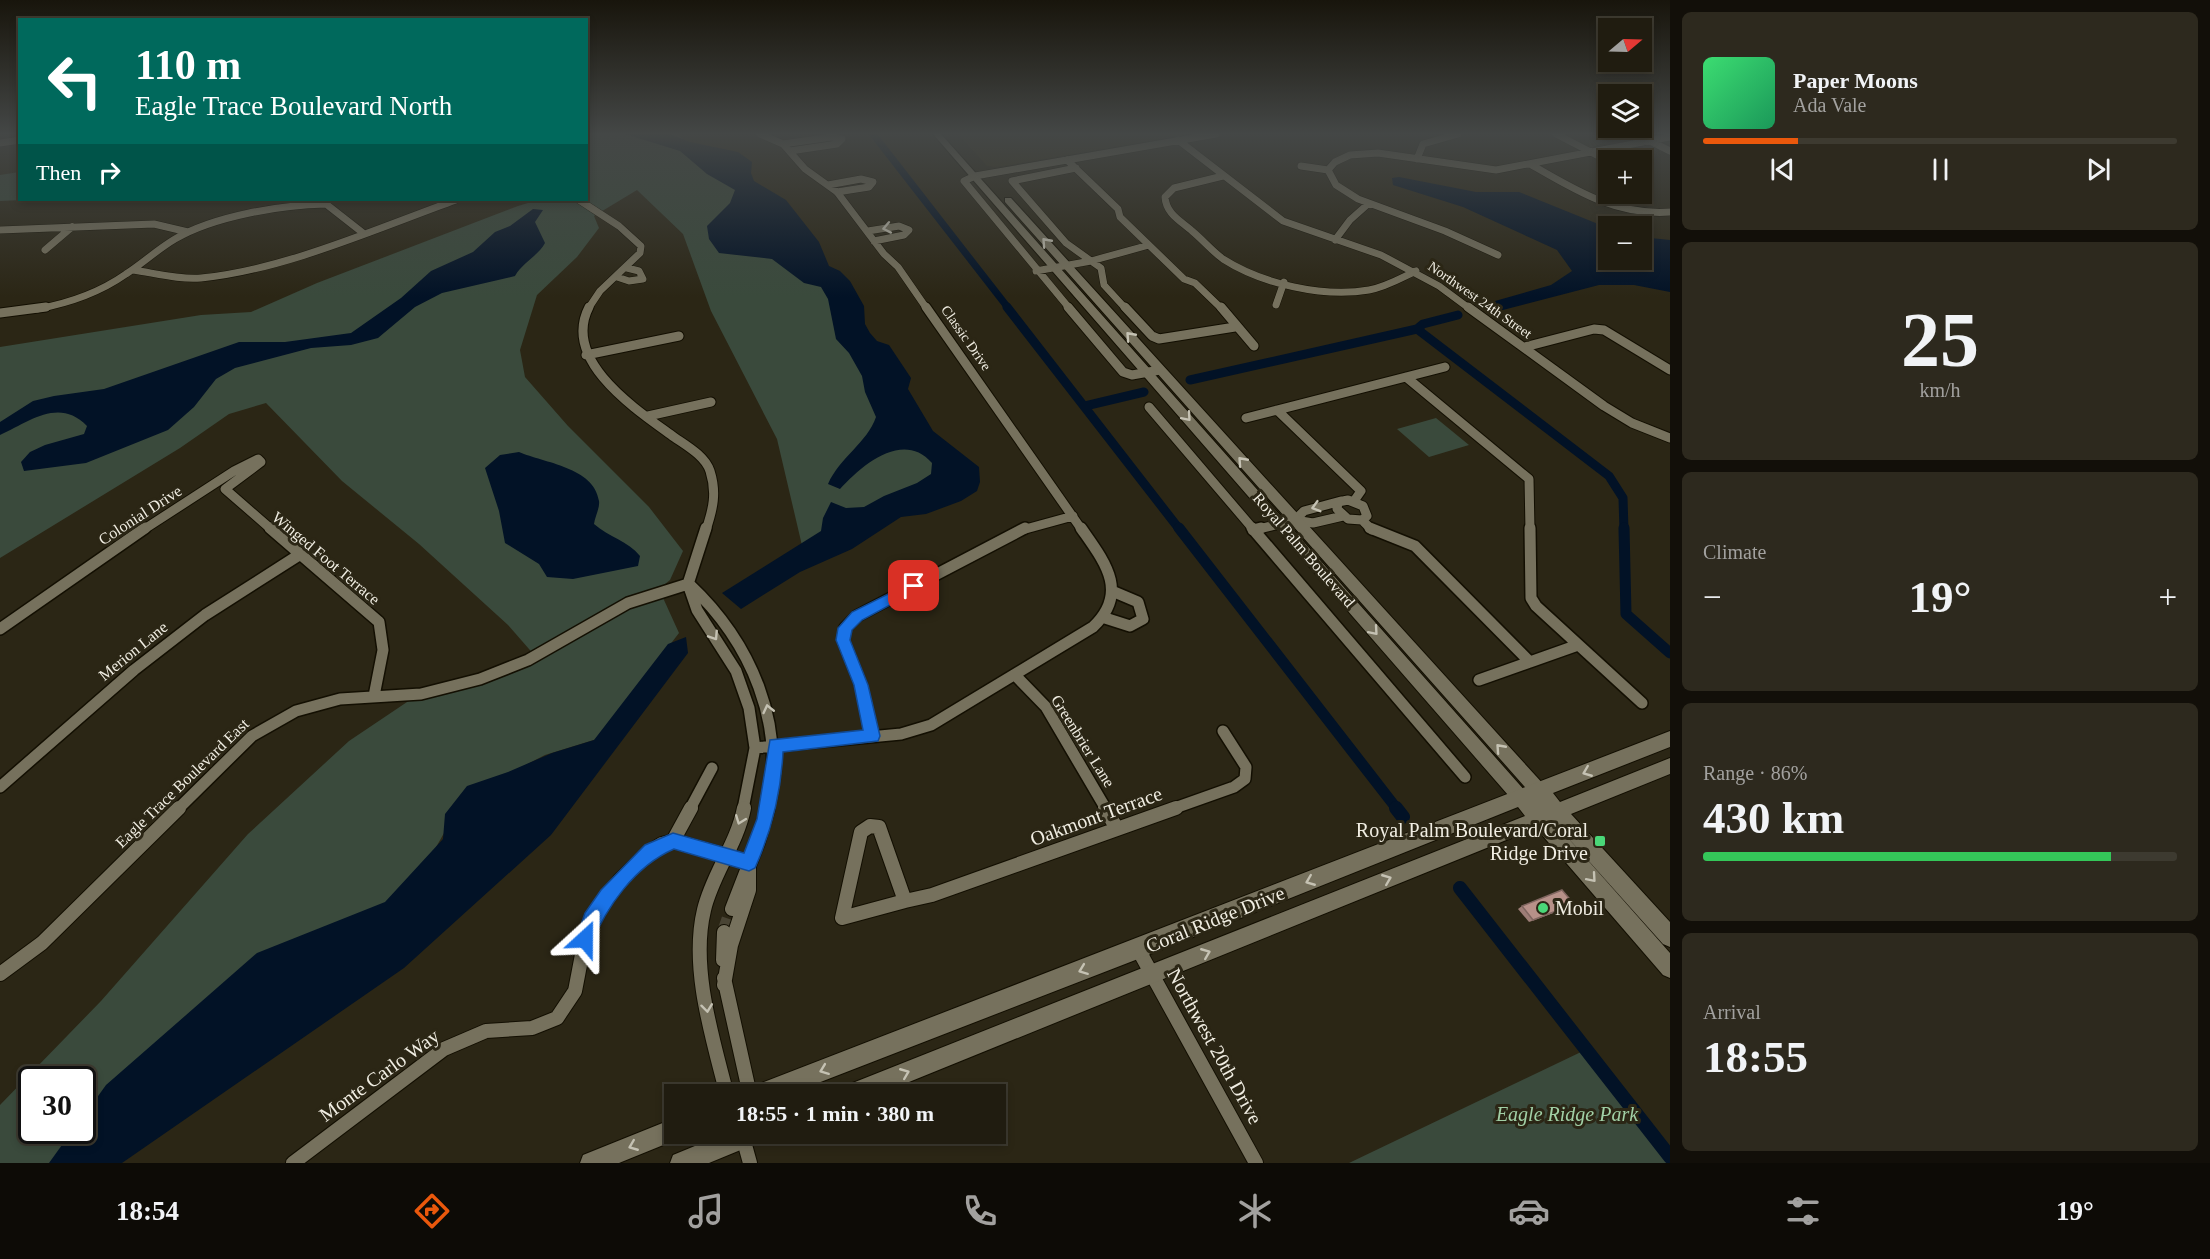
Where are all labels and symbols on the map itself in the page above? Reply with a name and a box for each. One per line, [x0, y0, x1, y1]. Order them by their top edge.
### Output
north arrow [1598, 18, 1652, 72]
one-way arrow [883, 221, 893, 234]
one-way arrow [1042, 239, 1053, 249]
street label: Northwest 24th Street [1425, 259, 1535, 341]
street label: Classic Drive [938, 303, 994, 373]
one-way arrow [1126, 332, 1137, 343]
one-way arrow [1180, 411, 1191, 421]
one-way arrow [1238, 457, 1249, 468]
street label: Colonial Drive [95, 482, 185, 548]
street label: Royal Palm Boulevard [1249, 489, 1358, 611]
one-way arrow [1312, 500, 1322, 513]
street label: Winged Foot Terrace [268, 508, 383, 609]
pin [888, 560, 939, 611]
street label: Merion Lane [95, 618, 171, 684]
one-way arrow [1367, 624, 1378, 635]
one-way arrow [706, 630, 717, 641]
street label: Greenbrier Lane [1048, 692, 1118, 790]
one-way arrow [763, 704, 776, 714]
street label: Eagle Trace Boulevard East [112, 715, 253, 852]
one-way arrow [1496, 744, 1507, 755]
one-way arrow [1583, 765, 1594, 777]
street label: Oakmont Terrace [1027, 782, 1165, 850]
one-way arrow [734, 815, 747, 825]
place label: Royal Palm Boulevard/Coral Ridge Drive [1356, 819, 1588, 865]
marker: Royal Palm Boulevard/Coral Ridge Drive [1593, 834, 1607, 848]
one-way arrow [1585, 872, 1596, 882]
one-way arrow [1306, 873, 1316, 886]
one-way arrow [1380, 874, 1391, 886]
street label: Coral Ridge Drive [1142, 881, 1288, 958]
place label: Mobil [1555, 897, 1604, 919]
marker: Mobil [1536, 901, 1550, 915]
position arrow [553, 907, 617, 971]
one-way arrow [1200, 948, 1211, 960]
one-way arrow [1078, 963, 1089, 976]
street label: Northwest 20th Drive [1163, 964, 1267, 1128]
one-way arrow [700, 1003, 713, 1012]
street label: Monte Carlo Way [315, 1024, 444, 1127]
one-way arrow [819, 1063, 830, 1075]
speed limit sign: 30 [18, 1066, 96, 1144]
one-way arrow [899, 1068, 910, 1081]
park label: Eagle Ridge Park [1495, 1103, 1639, 1126]
one-way arrow [628, 1139, 639, 1151]

